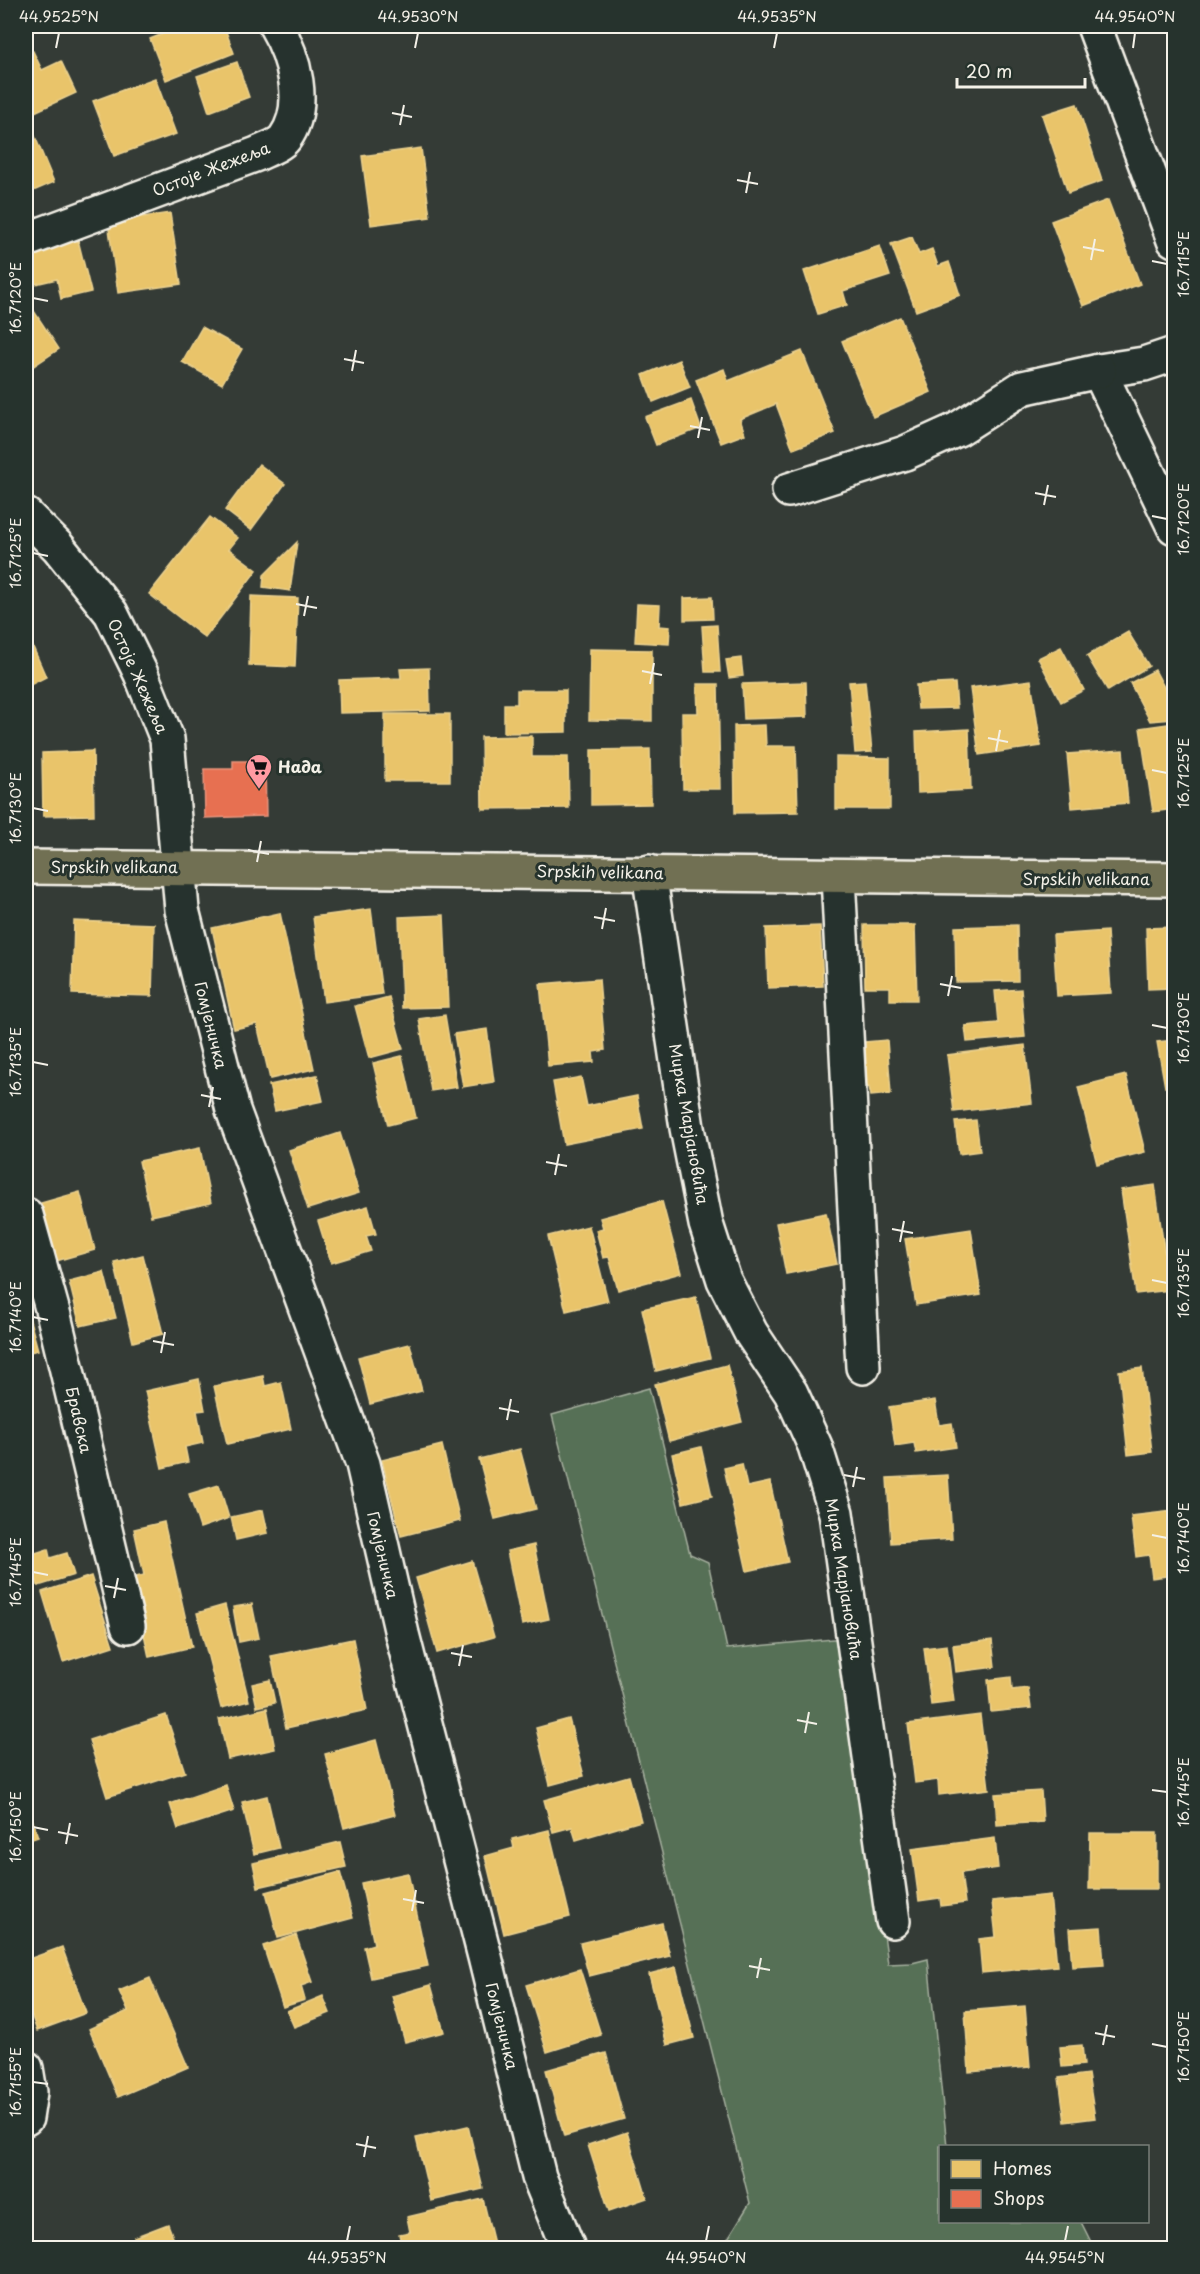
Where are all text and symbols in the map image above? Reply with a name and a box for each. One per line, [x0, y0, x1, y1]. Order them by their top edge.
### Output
text: 44.9525°N [19, 4, 99, 27]
text: 44.9530°N [378, 4, 458, 27]
text: 44.9535°N [737, 4, 817, 27]
text: 44.9540°N [1094, 4, 1176, 27]
scale bar [957, 51, 1084, 89]
text: 20 m [966, 57, 1012, 84]
street label: Остоје Жежеља [149, 135, 273, 201]
text: 16.7115°E [1171, 231, 1194, 297]
text: 16.7120°E [3, 262, 26, 334]
text: 16.7120°E [1171, 483, 1194, 555]
text: 16.7125°E [3, 518, 26, 588]
street label: Остоје Жежеља [103, 614, 175, 737]
text: 16.7125°E [1171, 738, 1194, 808]
supermarket icon: Нада [244, 752, 274, 790]
place label: Нада [278, 754, 322, 778]
text: 16.7130°E [3, 772, 26, 844]
street label: Srpskih velikana [50, 854, 178, 878]
street label: Srpskih velikana [536, 858, 664, 884]
street label: Srpskih velikana [1022, 866, 1150, 890]
street label: Гомјеничка [190, 979, 234, 1071]
text: 16.7130°E [1171, 992, 1194, 1064]
text: 16.7135°E [3, 1027, 26, 1097]
street label: Мирка Марјановића [664, 1041, 716, 1206]
text: 16.7135°E [1171, 1248, 1194, 1318]
text: 16.7140°E [3, 1281, 26, 1353]
street label: Бравска [61, 1384, 99, 1455]
street label: Мирка Марјановића [820, 1496, 870, 1661]
text: 16.7140°E [1171, 1502, 1194, 1574]
street label: Гомјеничка [362, 1509, 406, 1601]
text: 16.7145°E [3, 1537, 26, 1607]
text: 16.7145°E [1171, 1757, 1194, 1827]
text: 16.7150°E [3, 1791, 26, 1863]
street label: Гомјеничка [481, 1980, 525, 2072]
text: 16.7150°E [1171, 2011, 1194, 2083]
text: 16.7155°E [3, 2047, 26, 2117]
legend [939, 2145, 1149, 2223]
text: Homes [993, 2154, 1051, 2181]
text: Shops [993, 2184, 1044, 2211]
text: 44.9535°N [307, 2245, 387, 2268]
text: 44.9540°N [665, 2245, 747, 2268]
text: 44.9545°N [1025, 2245, 1105, 2268]

